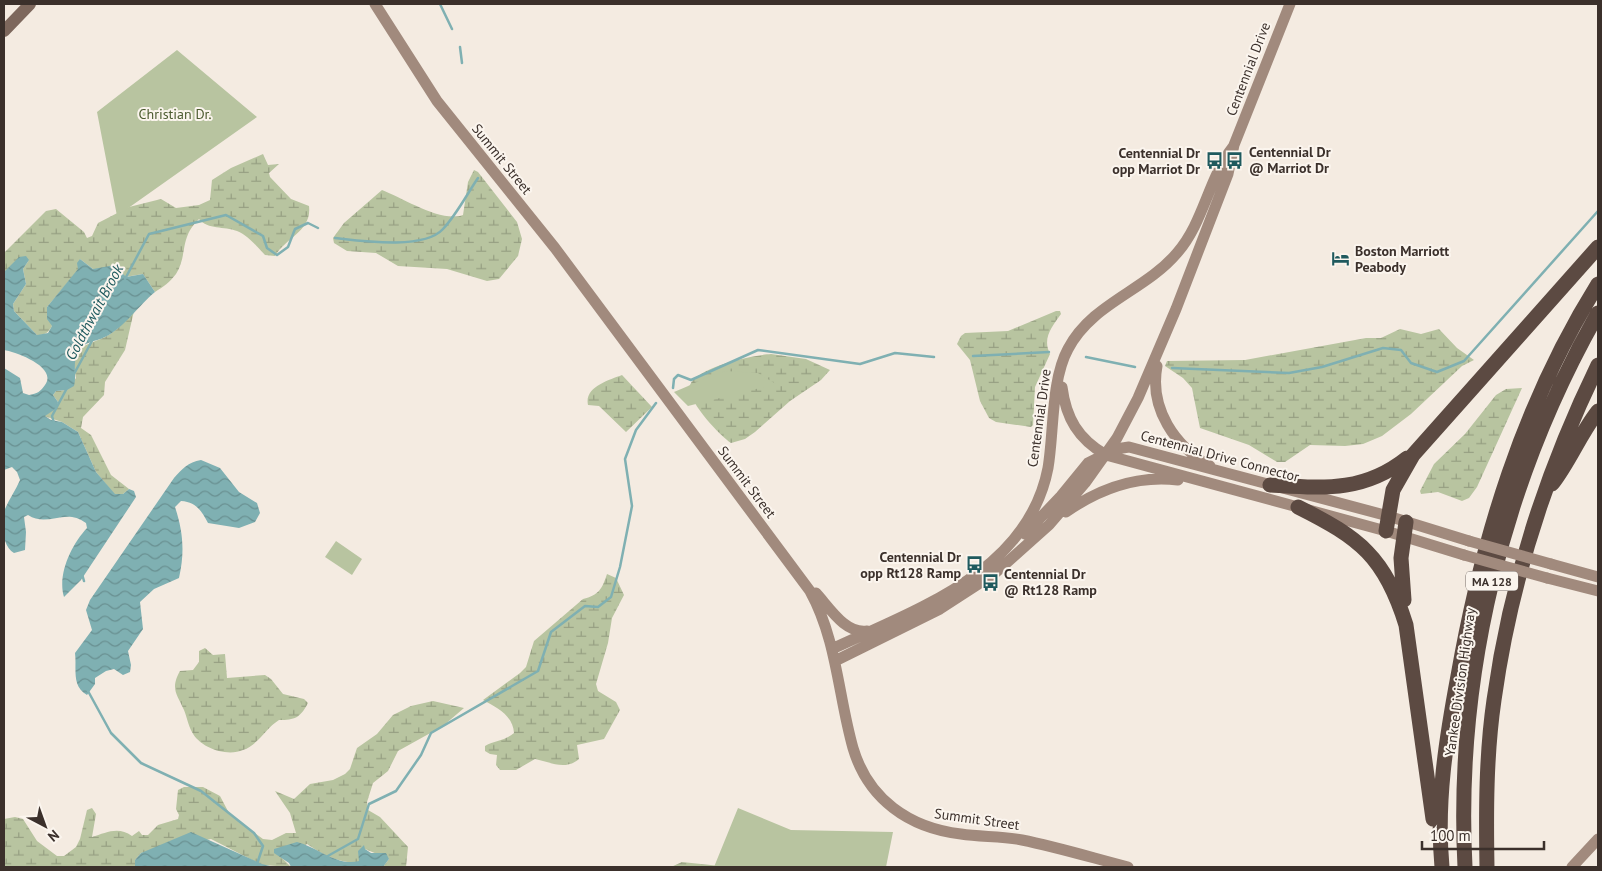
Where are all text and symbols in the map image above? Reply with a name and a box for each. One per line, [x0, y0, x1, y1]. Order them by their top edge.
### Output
street label: Centennial Drive [1222, 19, 1274, 119]
park label: Christian Dr. [139, 105, 211, 123]
street label: Summit Street [468, 120, 536, 198]
place label: Centennial Dr @ Marriot Dr [1249, 143, 1331, 177]
place label: Centennial Dr opp Marriot Dr [1112, 144, 1200, 178]
bus stop icon: Centennial Dr @ Marriot Dr [1225, 150, 1245, 170]
bus stop icon: Centennial Dr opp Marriot Dr [1204, 151, 1224, 171]
place label: Boston Marriott Peabody [1355, 242, 1449, 276]
hotel icon: Boston Marriott Peabody [1331, 249, 1351, 269]
water label: Goldthwait Brook [61, 260, 128, 363]
street label: Centennial Drive [1023, 368, 1055, 468]
street label: Centennial Drive Connector [1139, 426, 1301, 486]
street label: Summit Street [714, 442, 780, 522]
place label: Centennial Dr opp Rt128 Ramp [860, 548, 961, 582]
bus stop icon: Centennial Dr opp Rt128 Ramp [965, 555, 985, 575]
place label: Centennial Dr @ Rt128 Ramp [1004, 565, 1097, 599]
bus stop icon: Centennial Dr @ Rt128 Ramp [980, 572, 1000, 592]
road number: MA 128 [1466, 572, 1518, 590]
street label: Yankee Division Highway [1441, 606, 1479, 757]
north arrow [20, 801, 70, 851]
street label: Summit Street [933, 804, 1021, 834]
scale bar [1422, 818, 1544, 850]
text: N [44, 826, 63, 846]
text: 100 m [1430, 826, 1471, 845]

